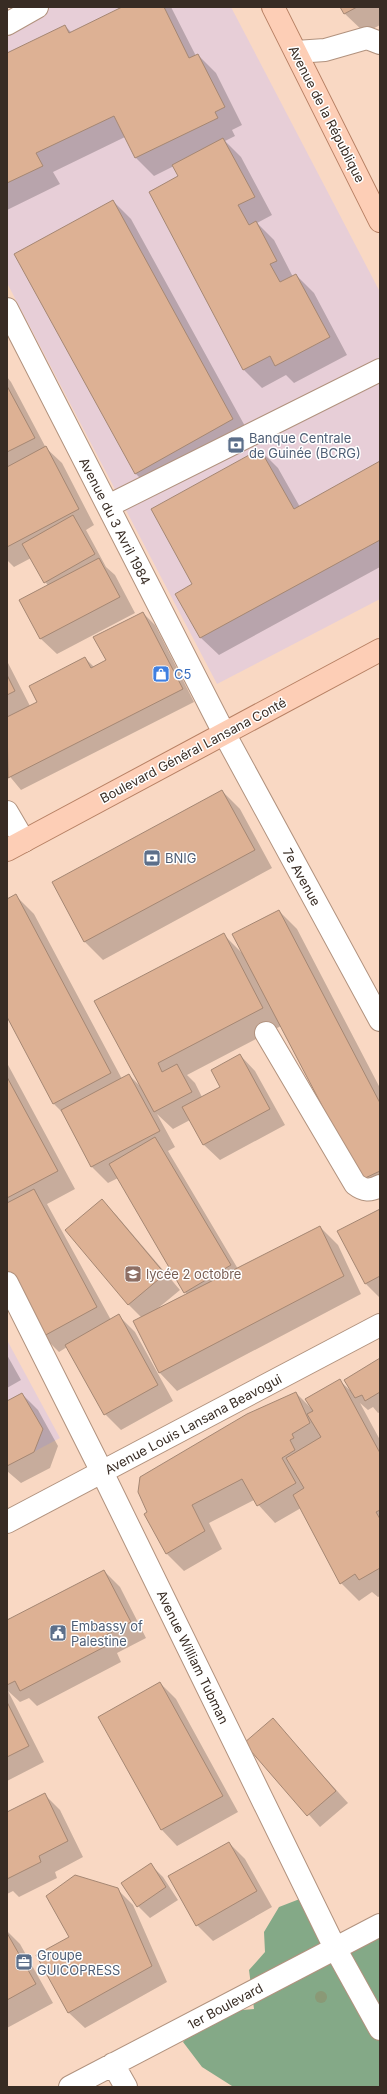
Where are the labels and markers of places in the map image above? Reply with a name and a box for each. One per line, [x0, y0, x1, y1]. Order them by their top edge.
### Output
place label: Banque Centrale de Guinée (BCRG) [249, 430, 361, 461]
bank icon: Banque Centrale de Guinée (BCRG) [226, 435, 246, 455]
shop icon: C5 [151, 664, 171, 684]
place label: C5 [174, 666, 191, 682]
bank icon: BNIG [142, 848, 162, 868]
place label: BNIG [165, 850, 197, 866]
school or university icon: lycée 2 octobre [123, 1264, 143, 1284]
place label: lycée 2 octobre [146, 1266, 241, 1282]
place label: Embassy of Palestine [71, 1618, 143, 1649]
public building icon: Embassy of Palestine [48, 1623, 68, 1643]
place label: Groupe GUICOPRESS [37, 1947, 120, 1978]
office icon: Groupe GUICOPRESS [14, 1952, 34, 1972]

